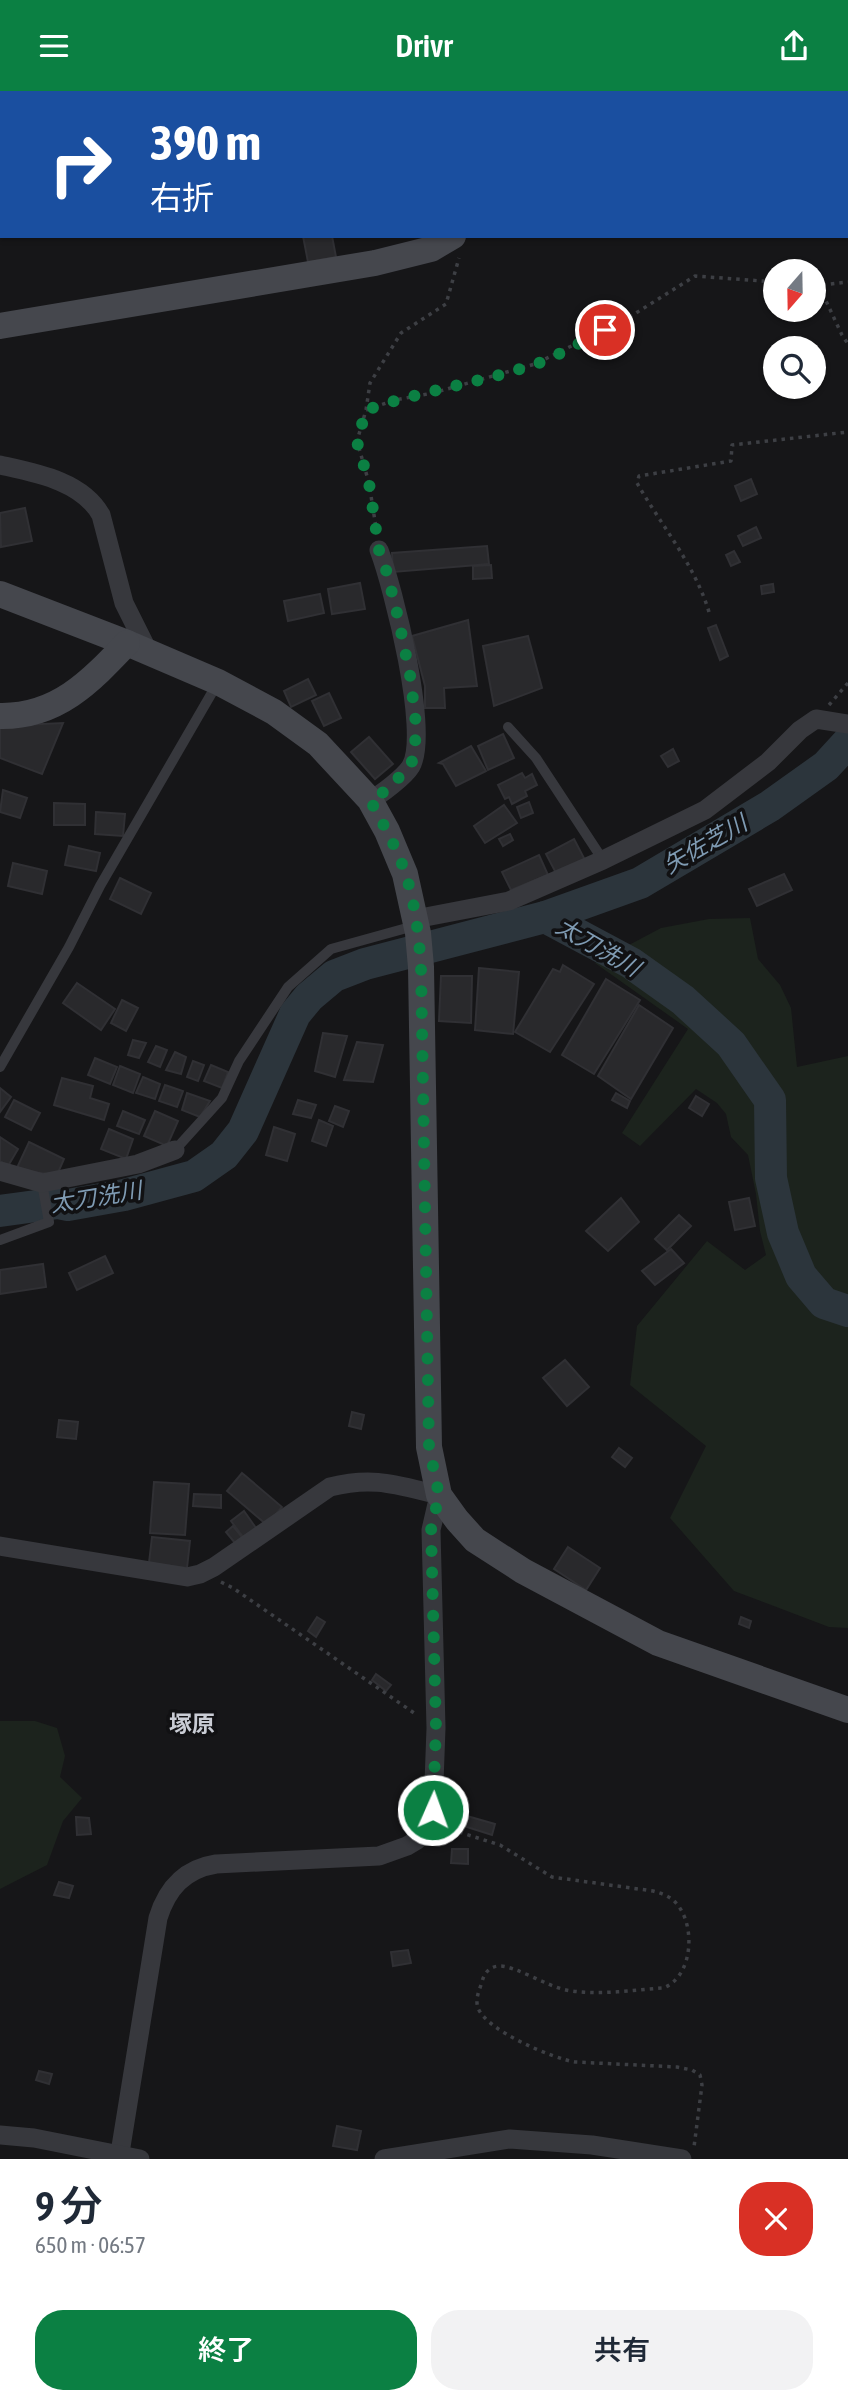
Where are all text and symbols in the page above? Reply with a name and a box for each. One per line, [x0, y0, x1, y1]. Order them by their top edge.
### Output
icon: menu [35, 27, 73, 65]
text: Drivr [395, 27, 453, 64]
icon: share [775, 27, 813, 65]
text: 390 m [150, 114, 261, 170]
icon: right [35, 119, 126, 210]
text: 右折 [150, 179, 214, 216]
north arrow [763, 259, 826, 322]
map controls [763, 259, 826, 399]
pin [575, 300, 635, 360]
icon: arrive [586, 311, 624, 349]
button: search [763, 336, 826, 399]
water label: 矢佐芝川 [659, 808, 754, 878]
water label: 太刀洗川 [552, 913, 647, 983]
water label: 太刀洗川 [49, 1176, 146, 1217]
district label: 塚原 [169, 1711, 215, 1737]
position arrow [396, 1773, 470, 1847]
text: 9 分 [35, 2182, 103, 2230]
button: close [739, 2182, 813, 2256]
text: 650 m · 06:57 [35, 2232, 146, 2258]
button: 終了 [35, 2310, 417, 2390]
button: 共有 [431, 2310, 813, 2390]

